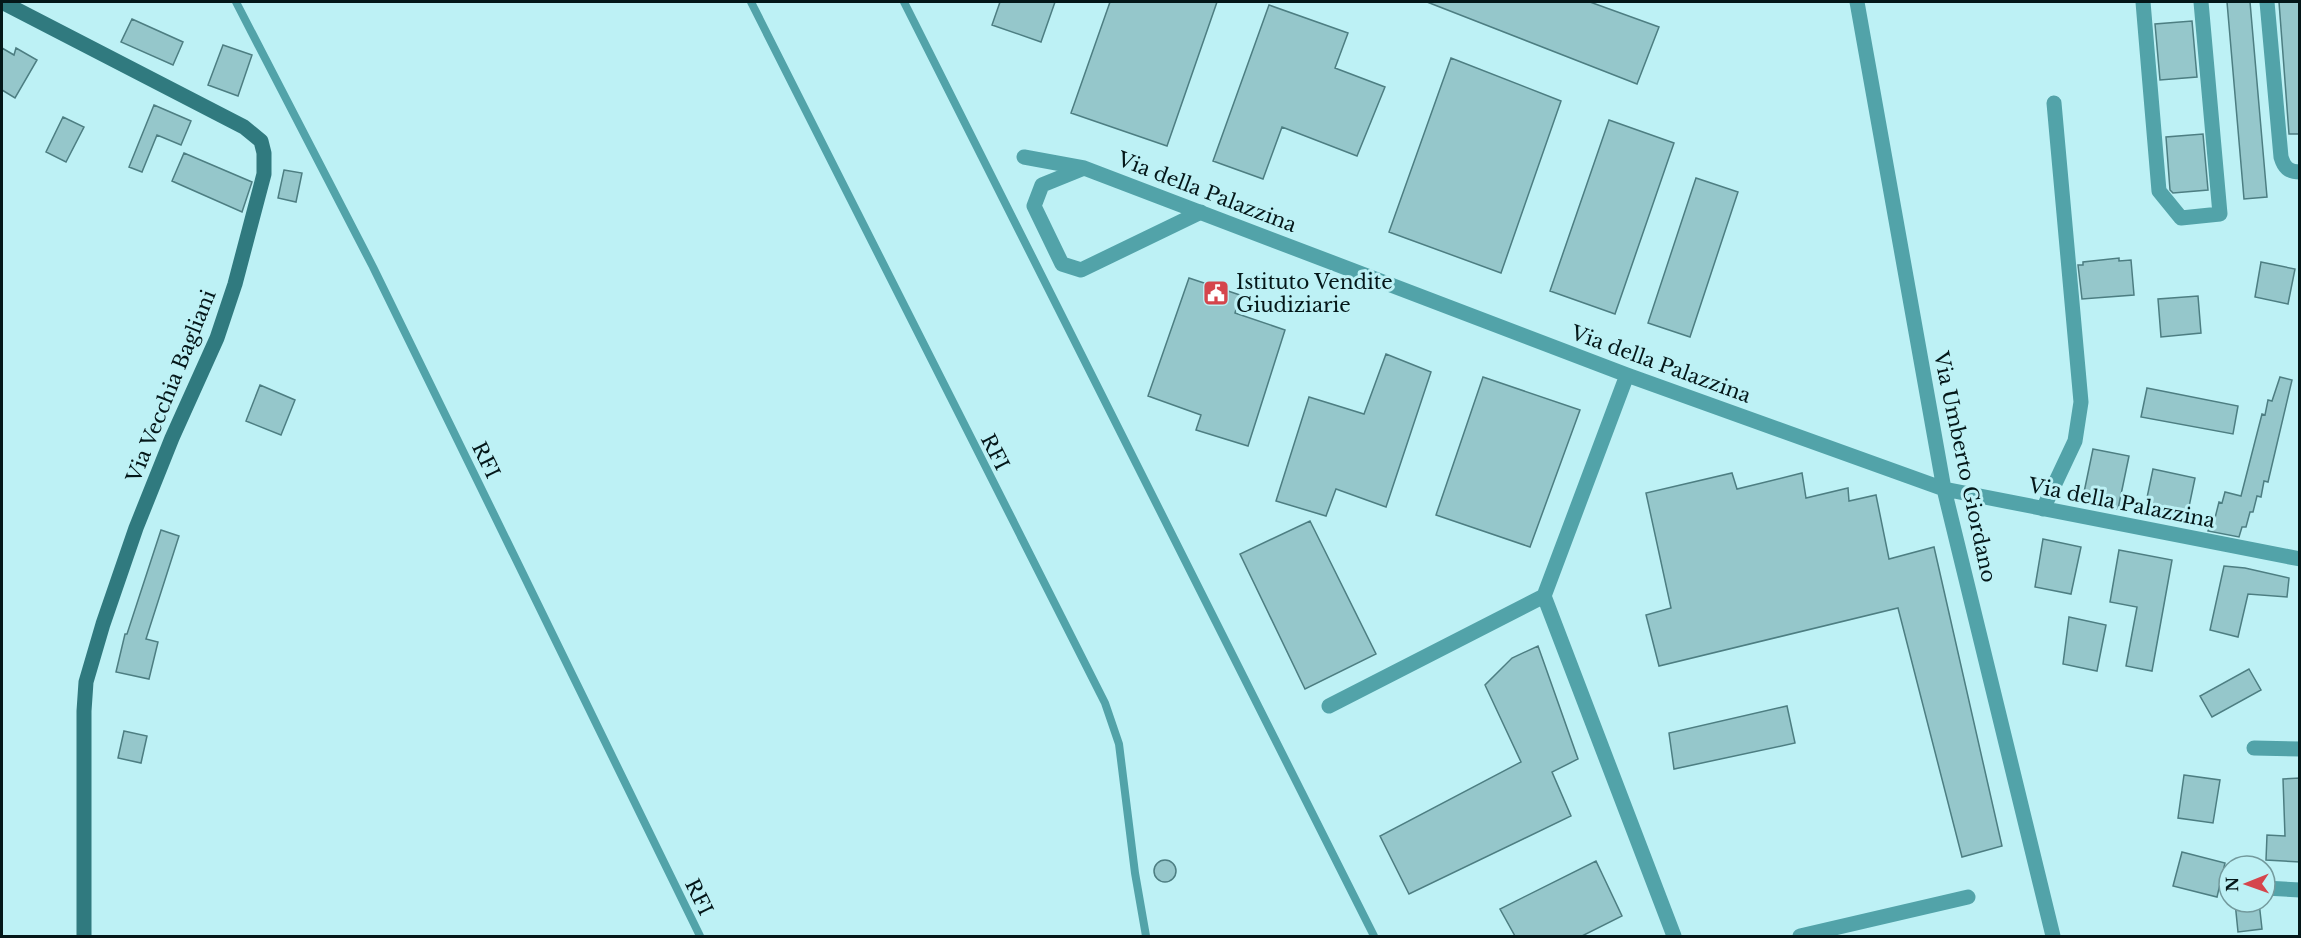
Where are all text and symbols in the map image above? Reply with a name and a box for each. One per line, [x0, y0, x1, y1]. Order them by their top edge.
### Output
street label: Via della Palazzina [1113, 146, 1301, 238]
place label: Istituto Vendite Giudiziarie [1236, 270, 1393, 317]
public building icon: Istituto Vendite Giudiziarie [1201, 278, 1231, 308]
street label: Via Vecchia Bagliani [121, 286, 221, 487]
street label: Via della Palazzina [1567, 320, 1755, 408]
street label: Via Umberto Giordano [1929, 348, 2001, 585]
street label: RFI [976, 430, 1014, 474]
street label: RFI [467, 438, 505, 482]
street label: Via della Palazzina [2026, 473, 2218, 533]
north arrow [2217, 854, 2277, 914]
street label: RFI [680, 875, 718, 919]
text: N [2222, 877, 2242, 892]

